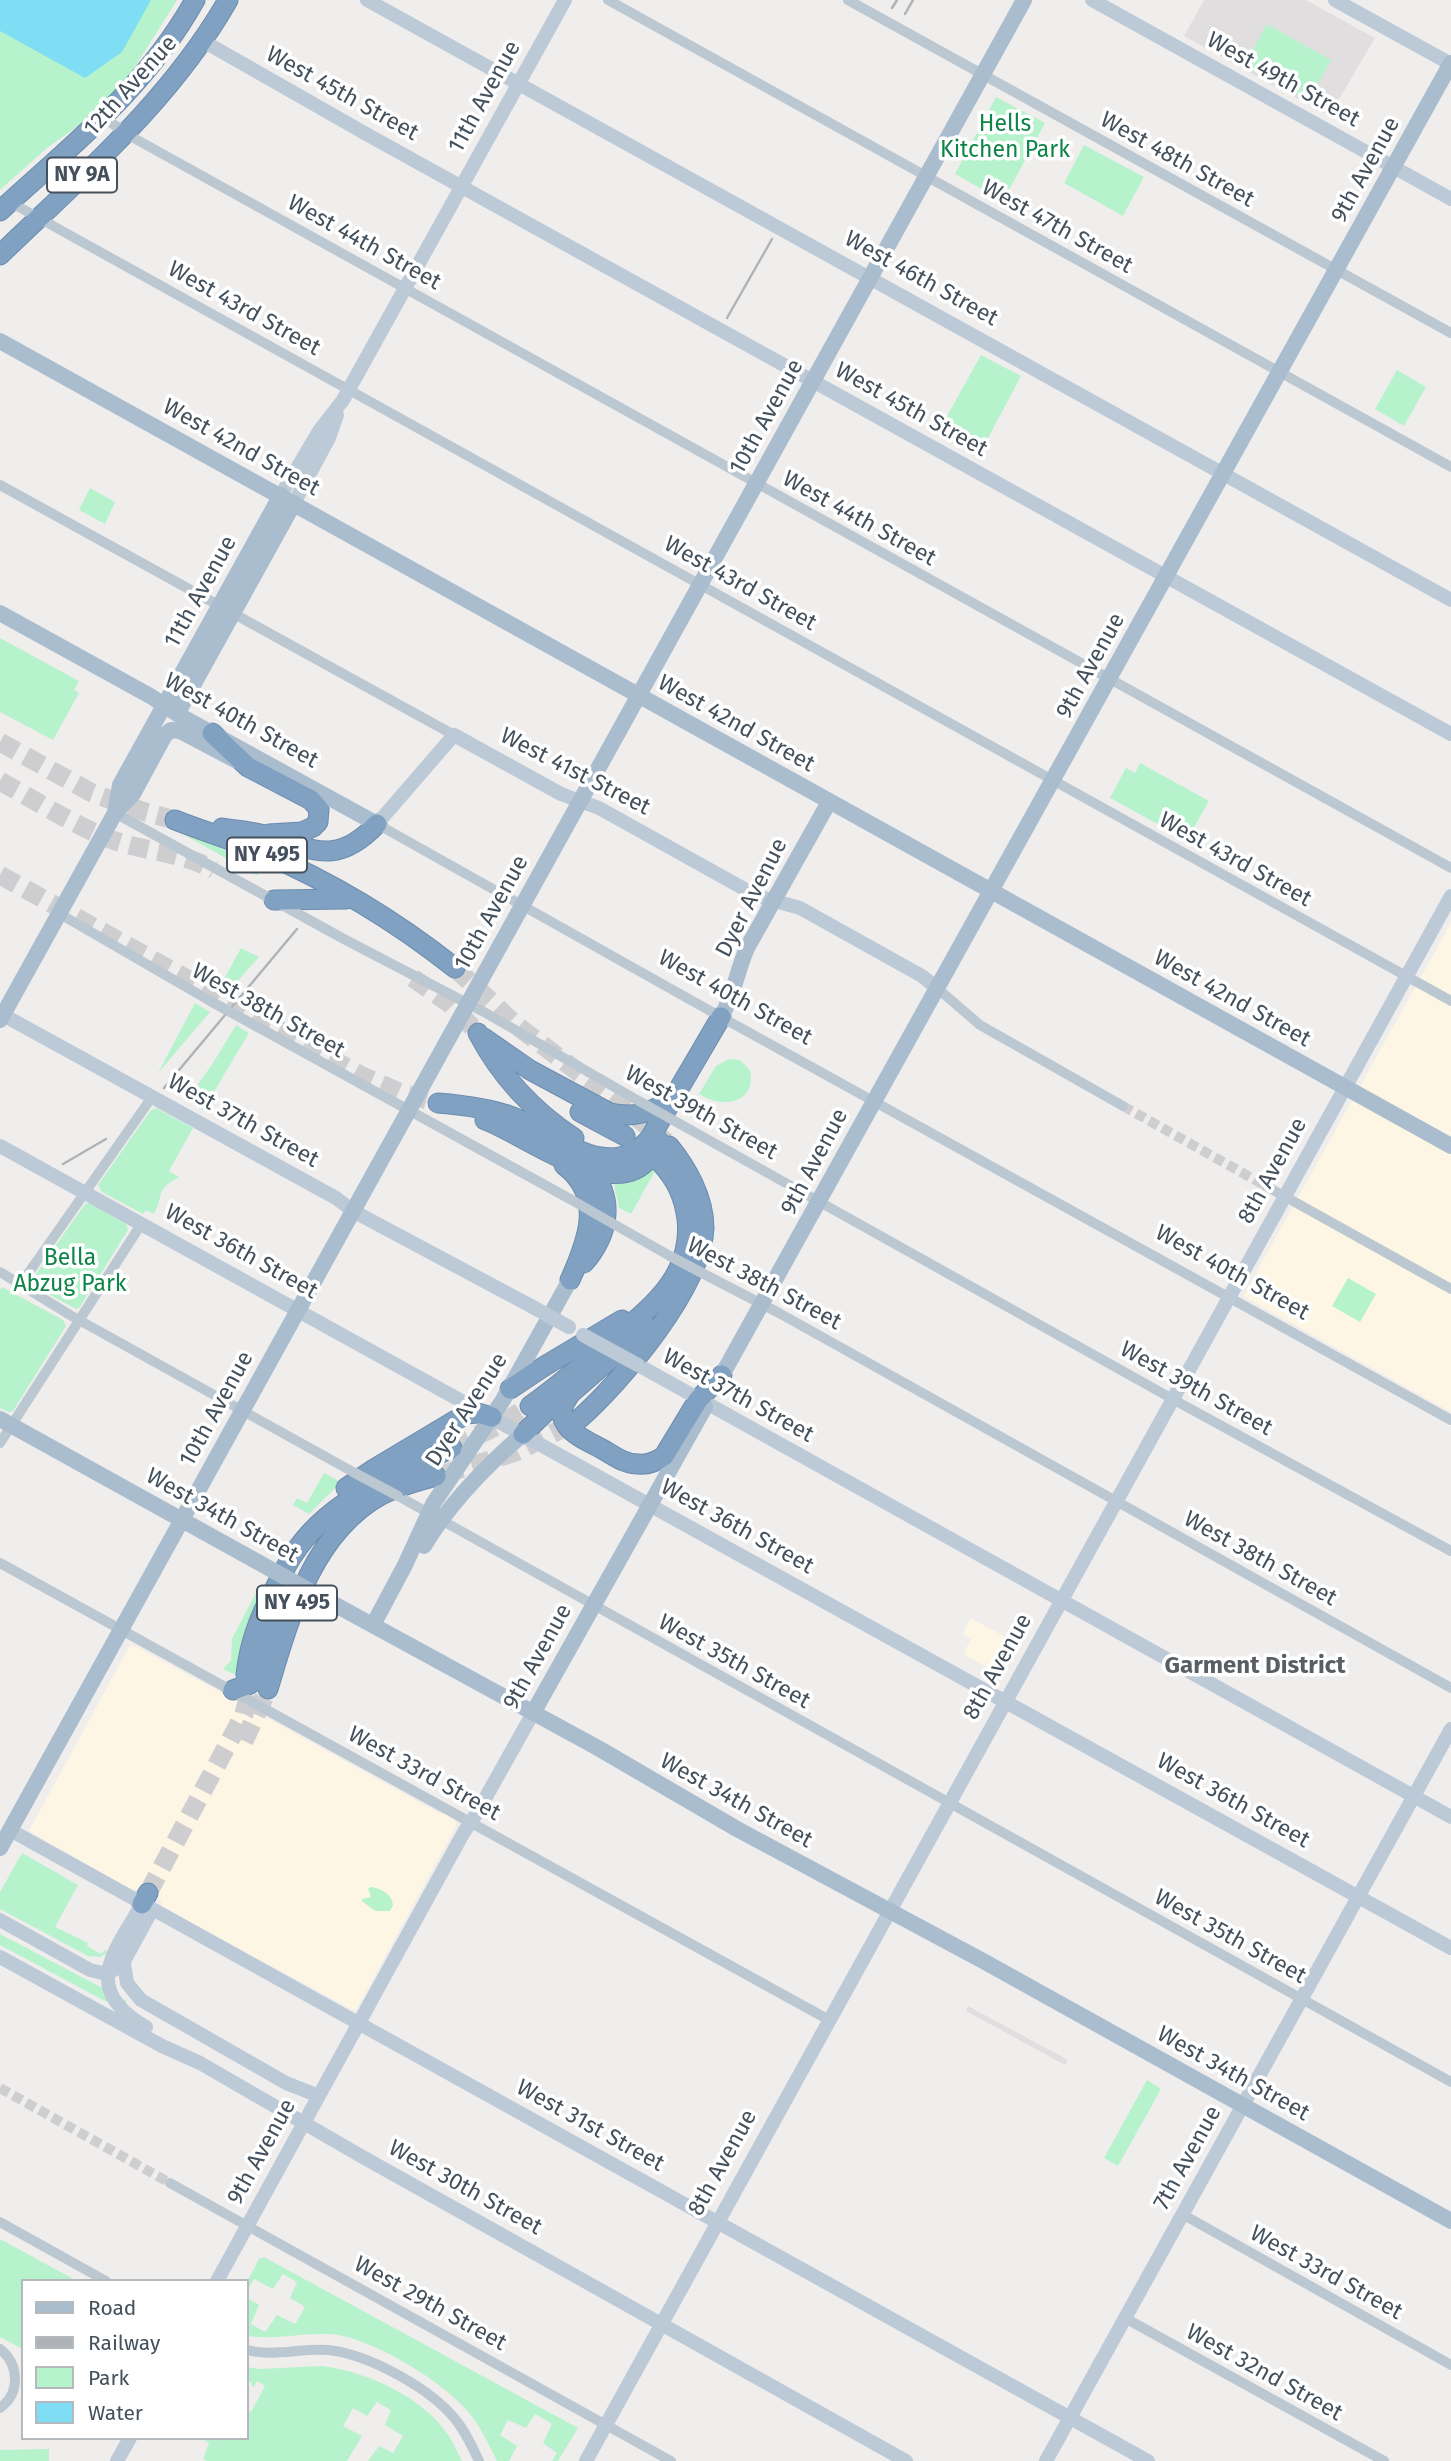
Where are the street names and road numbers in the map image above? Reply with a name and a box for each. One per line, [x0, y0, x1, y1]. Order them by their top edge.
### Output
street label: West 49th Street [1202, 27, 1364, 133]
street label: 12th Avenue [79, 30, 183, 142]
street label: 11th Avenue [443, 36, 527, 158]
street label: West 45th Street [261, 41, 423, 147]
street label: West 48th Street [1095, 106, 1259, 214]
street label: 9th Avenue [1326, 112, 1406, 228]
road number: NY 9A [47, 158, 117, 192]
street label: West 47th Street [977, 174, 1137, 280]
street label: West 44th Street [282, 189, 446, 297]
street label: West 46th Street [839, 225, 1003, 333]
street label: West 43rd Street [163, 256, 325, 362]
street label: 10th Avenue [724, 355, 810, 479]
street label: West 45th Street [830, 357, 992, 463]
street label: West 42nd Street [158, 393, 324, 503]
street label: West 44th Street [777, 465, 941, 573]
street label: 11th Avenue [159, 531, 243, 653]
street label: West 43rd Street [659, 531, 821, 637]
street label: 9th Avenue [1051, 608, 1131, 724]
street label: West 40th Street [159, 667, 323, 775]
street label: West 42nd Street [653, 669, 819, 779]
street label: West 41st Street [495, 722, 655, 822]
street label: West 43rd Street [1154, 807, 1316, 913]
street label: Dyer Avenue [710, 834, 794, 962]
road number: NY 495 [227, 838, 307, 872]
street label: 10th Avenue [449, 851, 535, 975]
street label: West 40th Street [653, 944, 817, 1052]
street label: West 42nd Street [1149, 944, 1315, 1054]
street label: West 38th Street [187, 958, 349, 1064]
street label: West 39th Street [620, 1060, 782, 1166]
street label: West 37th Street [163, 1068, 323, 1174]
street label: 9th Avenue [776, 1104, 854, 1220]
street label: 8th Avenue [1233, 1113, 1313, 1229]
street label: West 36th Street [160, 1199, 322, 1305]
street label: West 40th Street [1150, 1219, 1314, 1327]
street label: West 38th Street [682, 1232, 846, 1336]
street label: West 39th Street [1115, 1336, 1277, 1442]
street label: West 37th Street [658, 1343, 818, 1449]
street label: 10th Avenue [174, 1347, 260, 1471]
street label: Dyer Avenue [420, 1348, 514, 1472]
street label: West 34th Street [141, 1463, 303, 1569]
street label: West 36th Street [656, 1474, 818, 1580]
street label: West 38th Street [1179, 1506, 1341, 1612]
road number: NY 495 [257, 1586, 337, 1620]
street label: 9th Avenue [498, 1599, 578, 1715]
street label: West 35th Street [653, 1609, 815, 1715]
street label: 8th Avenue [958, 1609, 1038, 1725]
street label: West 33rd Street [343, 1721, 505, 1827]
street label: West 34th Street [655, 1748, 817, 1854]
street label: West 36th Street [1152, 1748, 1314, 1854]
street label: West 35th Street [1149, 1884, 1311, 1990]
street label: West 34th Street [1152, 2021, 1314, 2127]
street label: West 31st Street [511, 2074, 669, 2178]
street label: 9th Avenue [222, 2094, 302, 2210]
street label: 7th Avenue [1148, 2101, 1228, 2215]
street label: 8th Avenue [683, 2105, 763, 2221]
street label: West 30th Street [384, 2134, 546, 2242]
street label: West 33rd Street [1245, 2220, 1407, 2326]
street label: West 29th Street [349, 2251, 511, 2357]
street label: West 32nd Street [1181, 2319, 1347, 2427]

